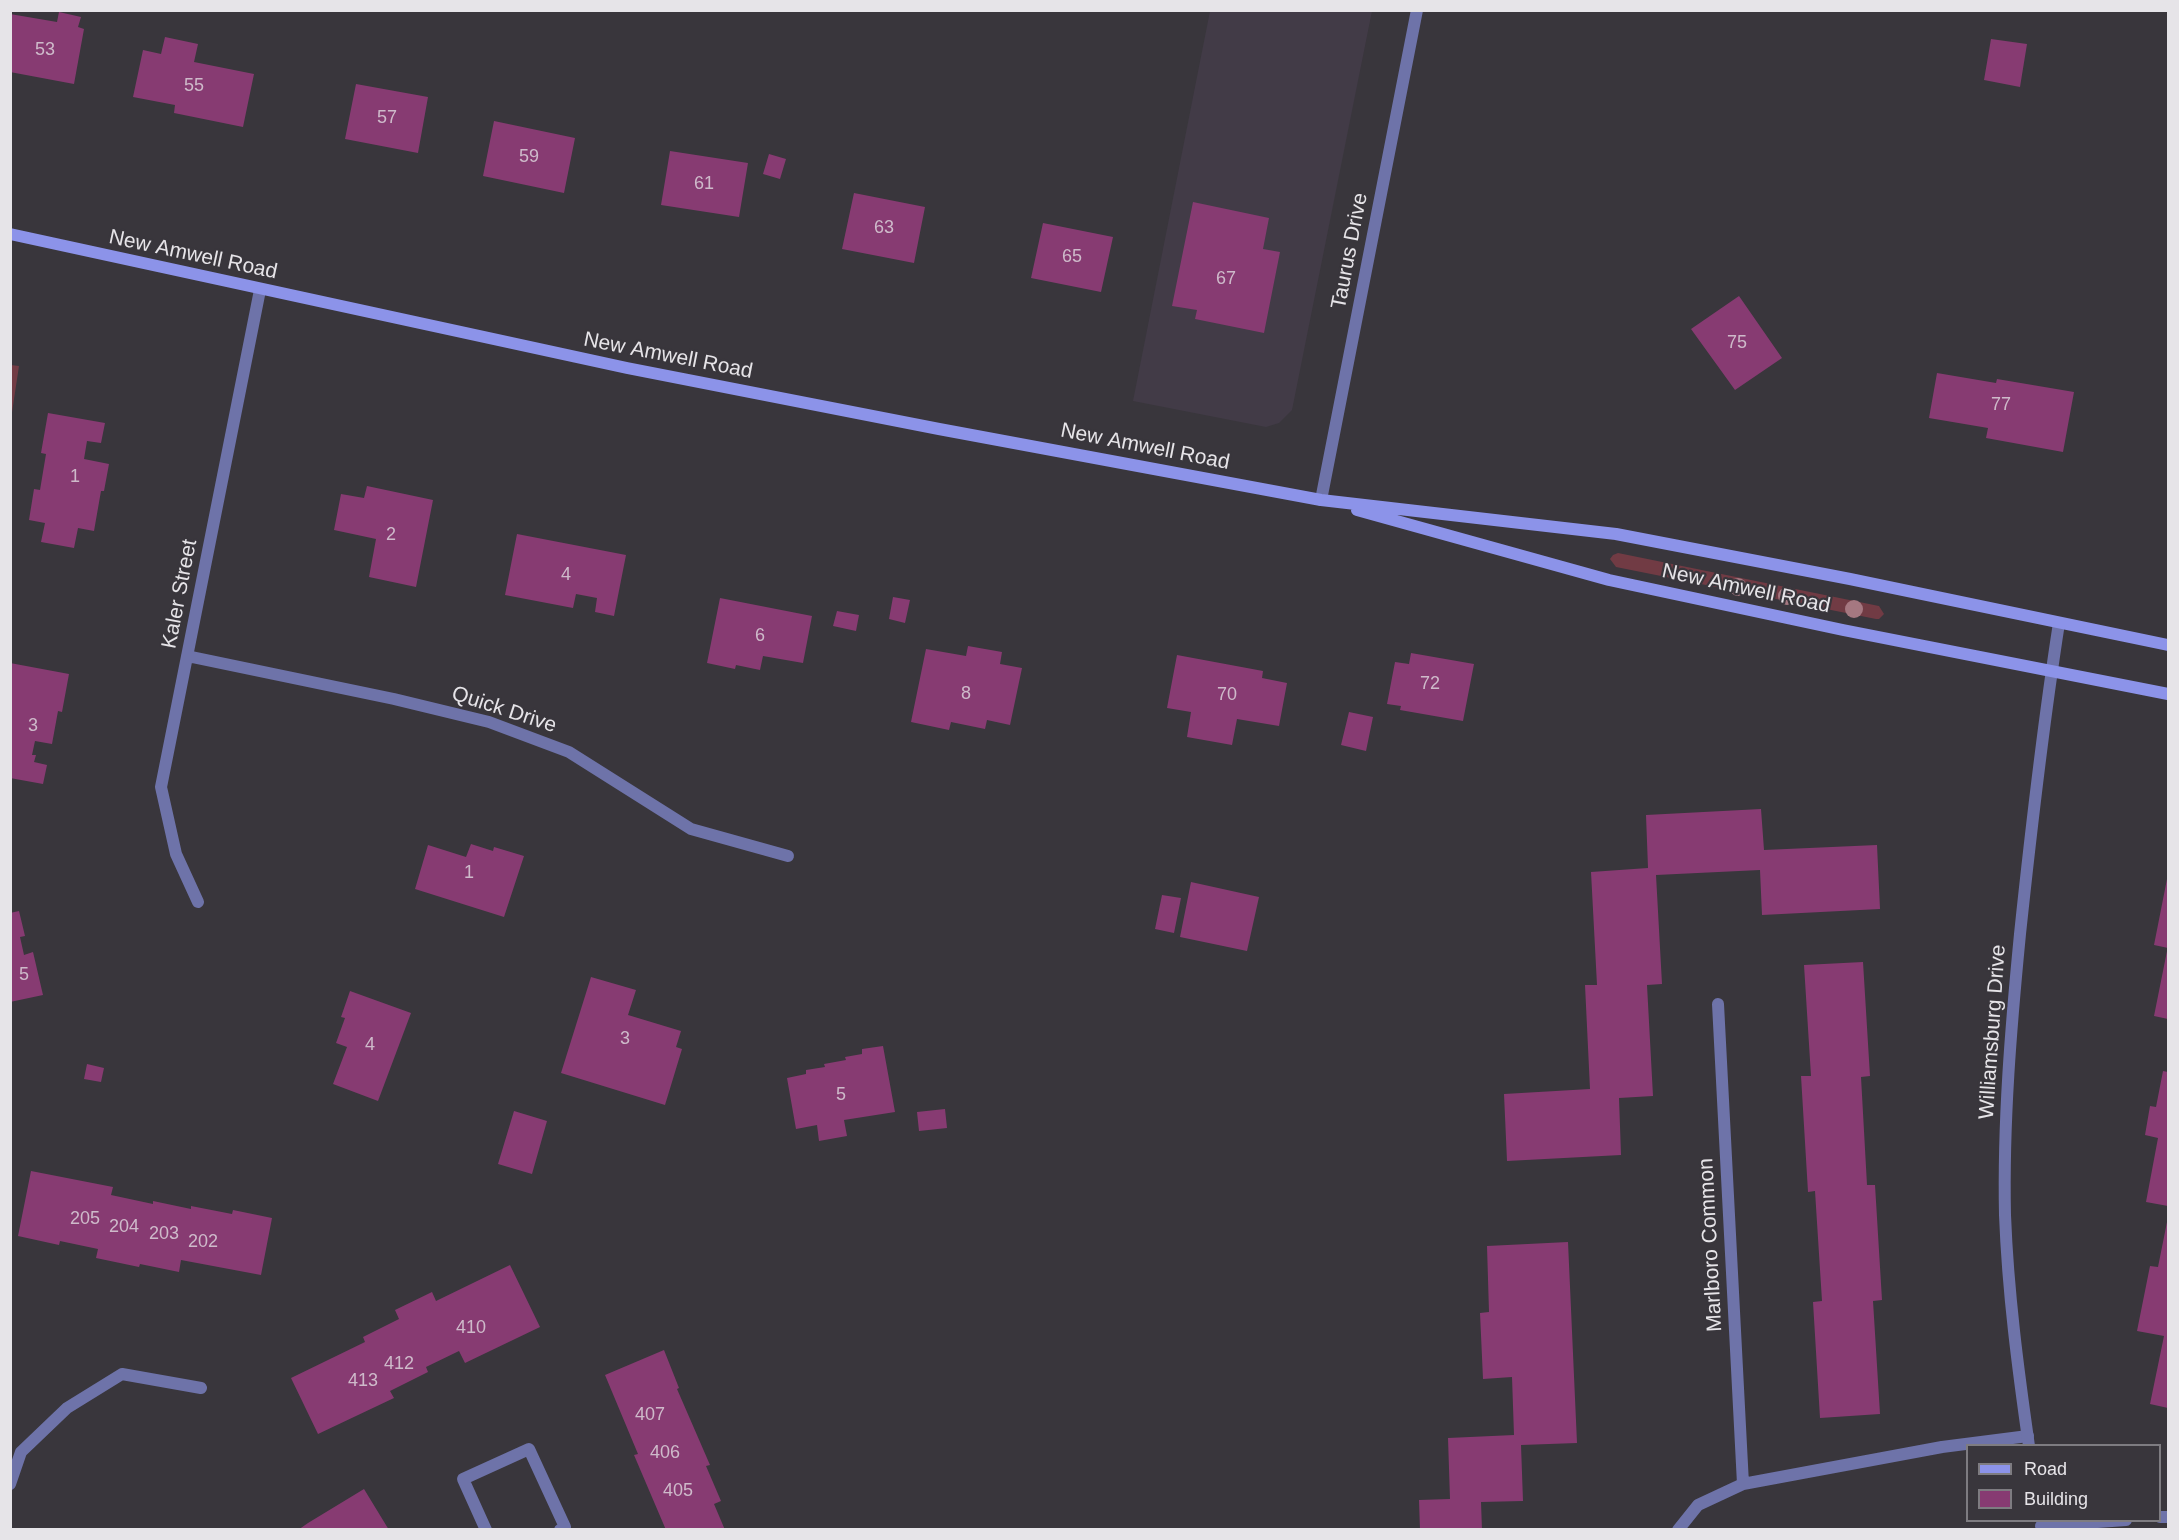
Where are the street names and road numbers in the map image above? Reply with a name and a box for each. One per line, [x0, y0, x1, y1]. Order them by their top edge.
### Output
street label: Taurus Drive [1326, 191, 1374, 311]
street label: New Amwell Road [106, 225, 280, 285]
street label: New Amwell Road [581, 327, 755, 385]
street label: New Amwell Road [1058, 418, 1232, 476]
street label: Kaler Street [157, 537, 203, 651]
street label: New Amwell Road [1659, 559, 1833, 619]
street label: Quick Drive [449, 681, 559, 739]
street label: Williamsburg Drive [1974, 944, 2012, 1120]
street label: Marlboro Common [1694, 1158, 1728, 1332]

